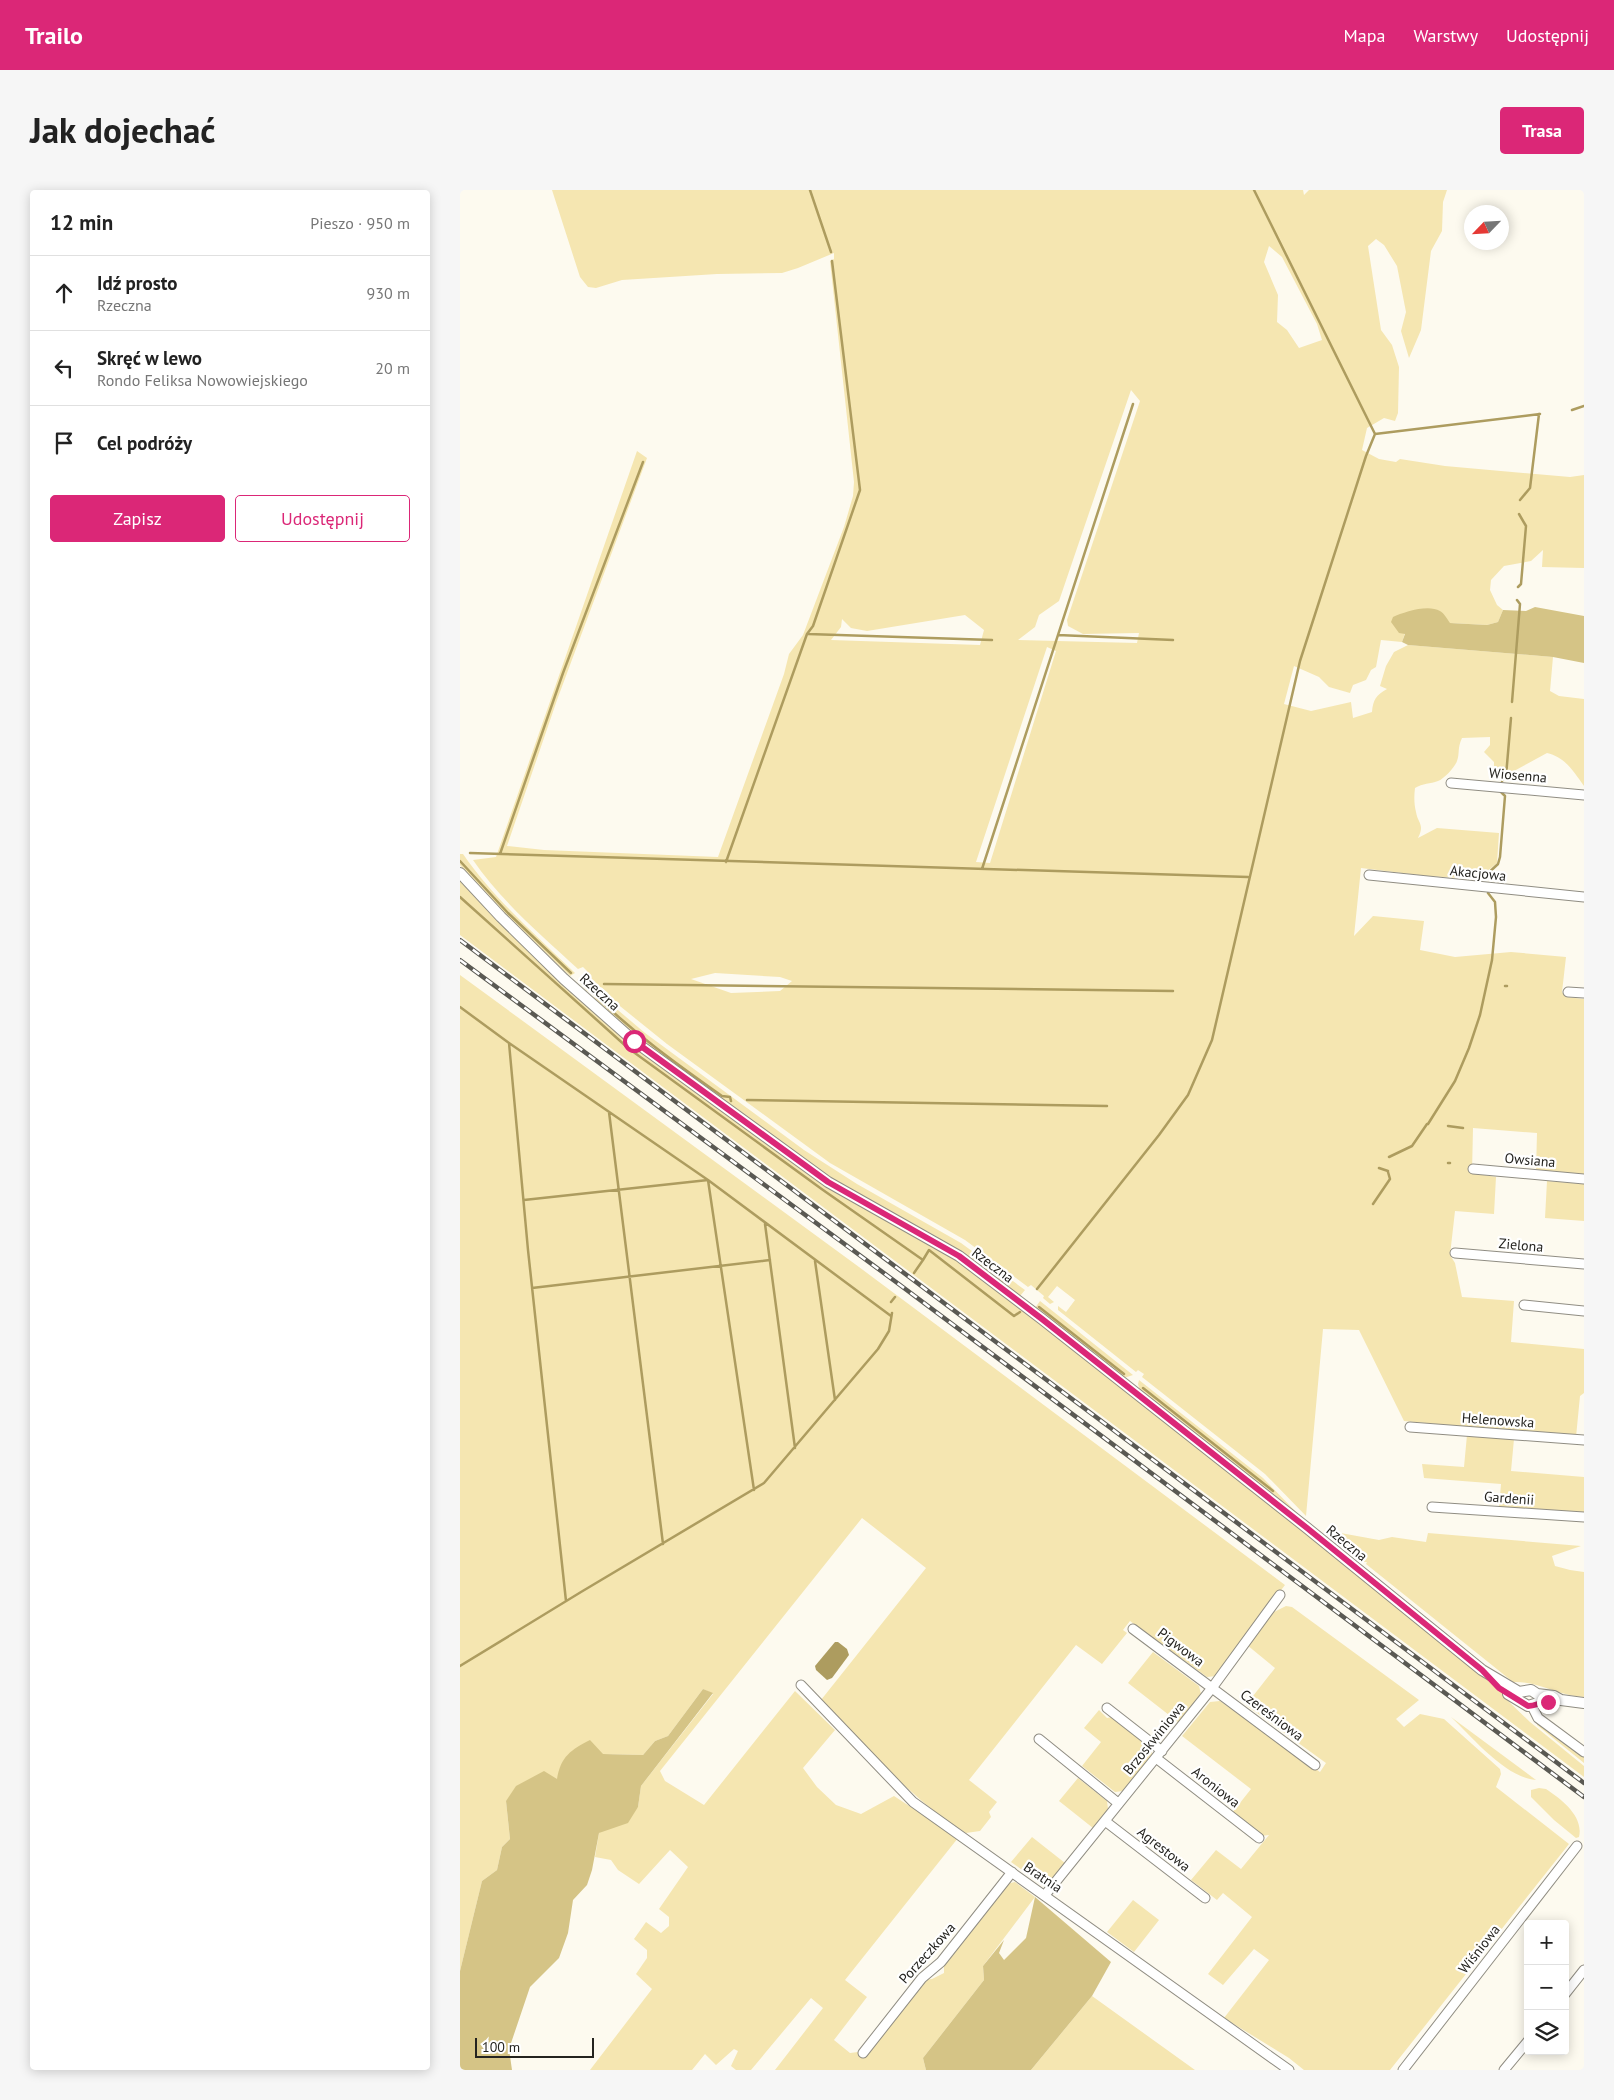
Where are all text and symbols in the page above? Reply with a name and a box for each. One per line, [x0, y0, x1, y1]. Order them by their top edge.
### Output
text: Trailo [25, 20, 83, 51]
text: Mapa [1344, 24, 1385, 47]
text: Warstwy [1413, 24, 1478, 47]
text: Udostępnij [1506, 24, 1589, 47]
text: Jak dojechać [30, 107, 215, 153]
button: Trasa [1500, 107, 1584, 154]
north arrow [1464, 205, 1509, 250]
text: 12 min [50, 209, 113, 236]
text: Pieszo · 950 m [310, 213, 410, 233]
text: Idź prosto [97, 271, 177, 295]
icon: ahead [50, 279, 78, 307]
text: 930 m [367, 283, 410, 303]
text: Rzeczna [97, 295, 152, 315]
text: Skręć w lewo [97, 346, 202, 370]
icon: left [50, 354, 78, 382]
text: 20 m [375, 358, 410, 378]
text: Rondo Feliksa Nowowiejskiego [97, 370, 308, 390]
icon: arrive [50, 429, 78, 457]
text: Cel podróży [97, 431, 192, 455]
button: Zapisz [50, 495, 225, 542]
button: Udostępnij [235, 495, 410, 542]
street label: Wiosenna [1488, 764, 1548, 787]
street label: Akacjowa [1449, 861, 1507, 885]
street label: Rzeczna [576, 969, 624, 1015]
route start [623, 1030, 646, 1053]
street label: Owsiana [1504, 1149, 1556, 1171]
street label: Zielona [1498, 1234, 1544, 1256]
street label: Rzeczna [968, 1243, 1018, 1287]
street label: Helenowska [1461, 1408, 1535, 1432]
street label: Gardenii [1483, 1487, 1535, 1509]
street label: Rzeczna [1323, 1521, 1371, 1565]
street label: Pigwowa [1154, 1624, 1208, 1670]
street label: Czereśniowa [1237, 1685, 1307, 1745]
route end [1537, 1691, 1560, 1714]
street label: Brzoskwiniowa [1119, 1698, 1189, 1778]
street label: Aroniowa [1188, 1763, 1244, 1812]
street label: Agrestowa [1134, 1823, 1194, 1875]
street label: Bratnia [1020, 1858, 1066, 1897]
street label: Porzeczkowa [895, 1919, 959, 1987]
map controls [1524, 1920, 1569, 2055]
button: + [1524, 1920, 1569, 1965]
street label: Wiśniowa [1454, 1921, 1504, 1977]
button: − [1524, 1965, 1569, 2010]
button: layers [1524, 2010, 1569, 2055]
scale bar [475, 2035, 594, 2058]
text: 100 m [482, 2038, 520, 2056]

